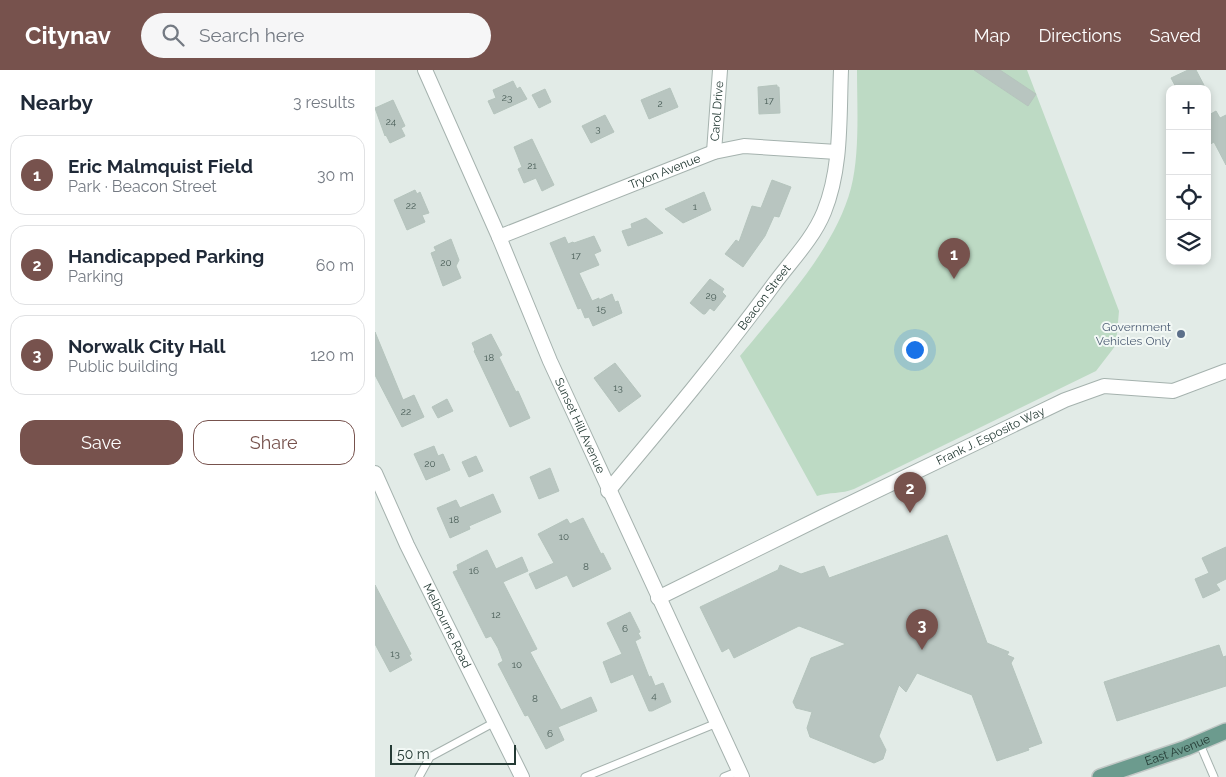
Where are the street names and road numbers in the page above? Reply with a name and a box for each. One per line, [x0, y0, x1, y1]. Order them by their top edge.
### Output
street label: Carol Drive [708, 80, 726, 142]
street label: Tryon Avenue [627, 151, 702, 192]
street label: Beacon Street [735, 262, 794, 333]
street label: Sunset Hill Avenue [552, 376, 608, 476]
street label: Frank J. Esposito Way [934, 403, 1048, 468]
street label: Melbourne Road [420, 581, 474, 670]
street label: East Avenue [1143, 732, 1212, 768]

